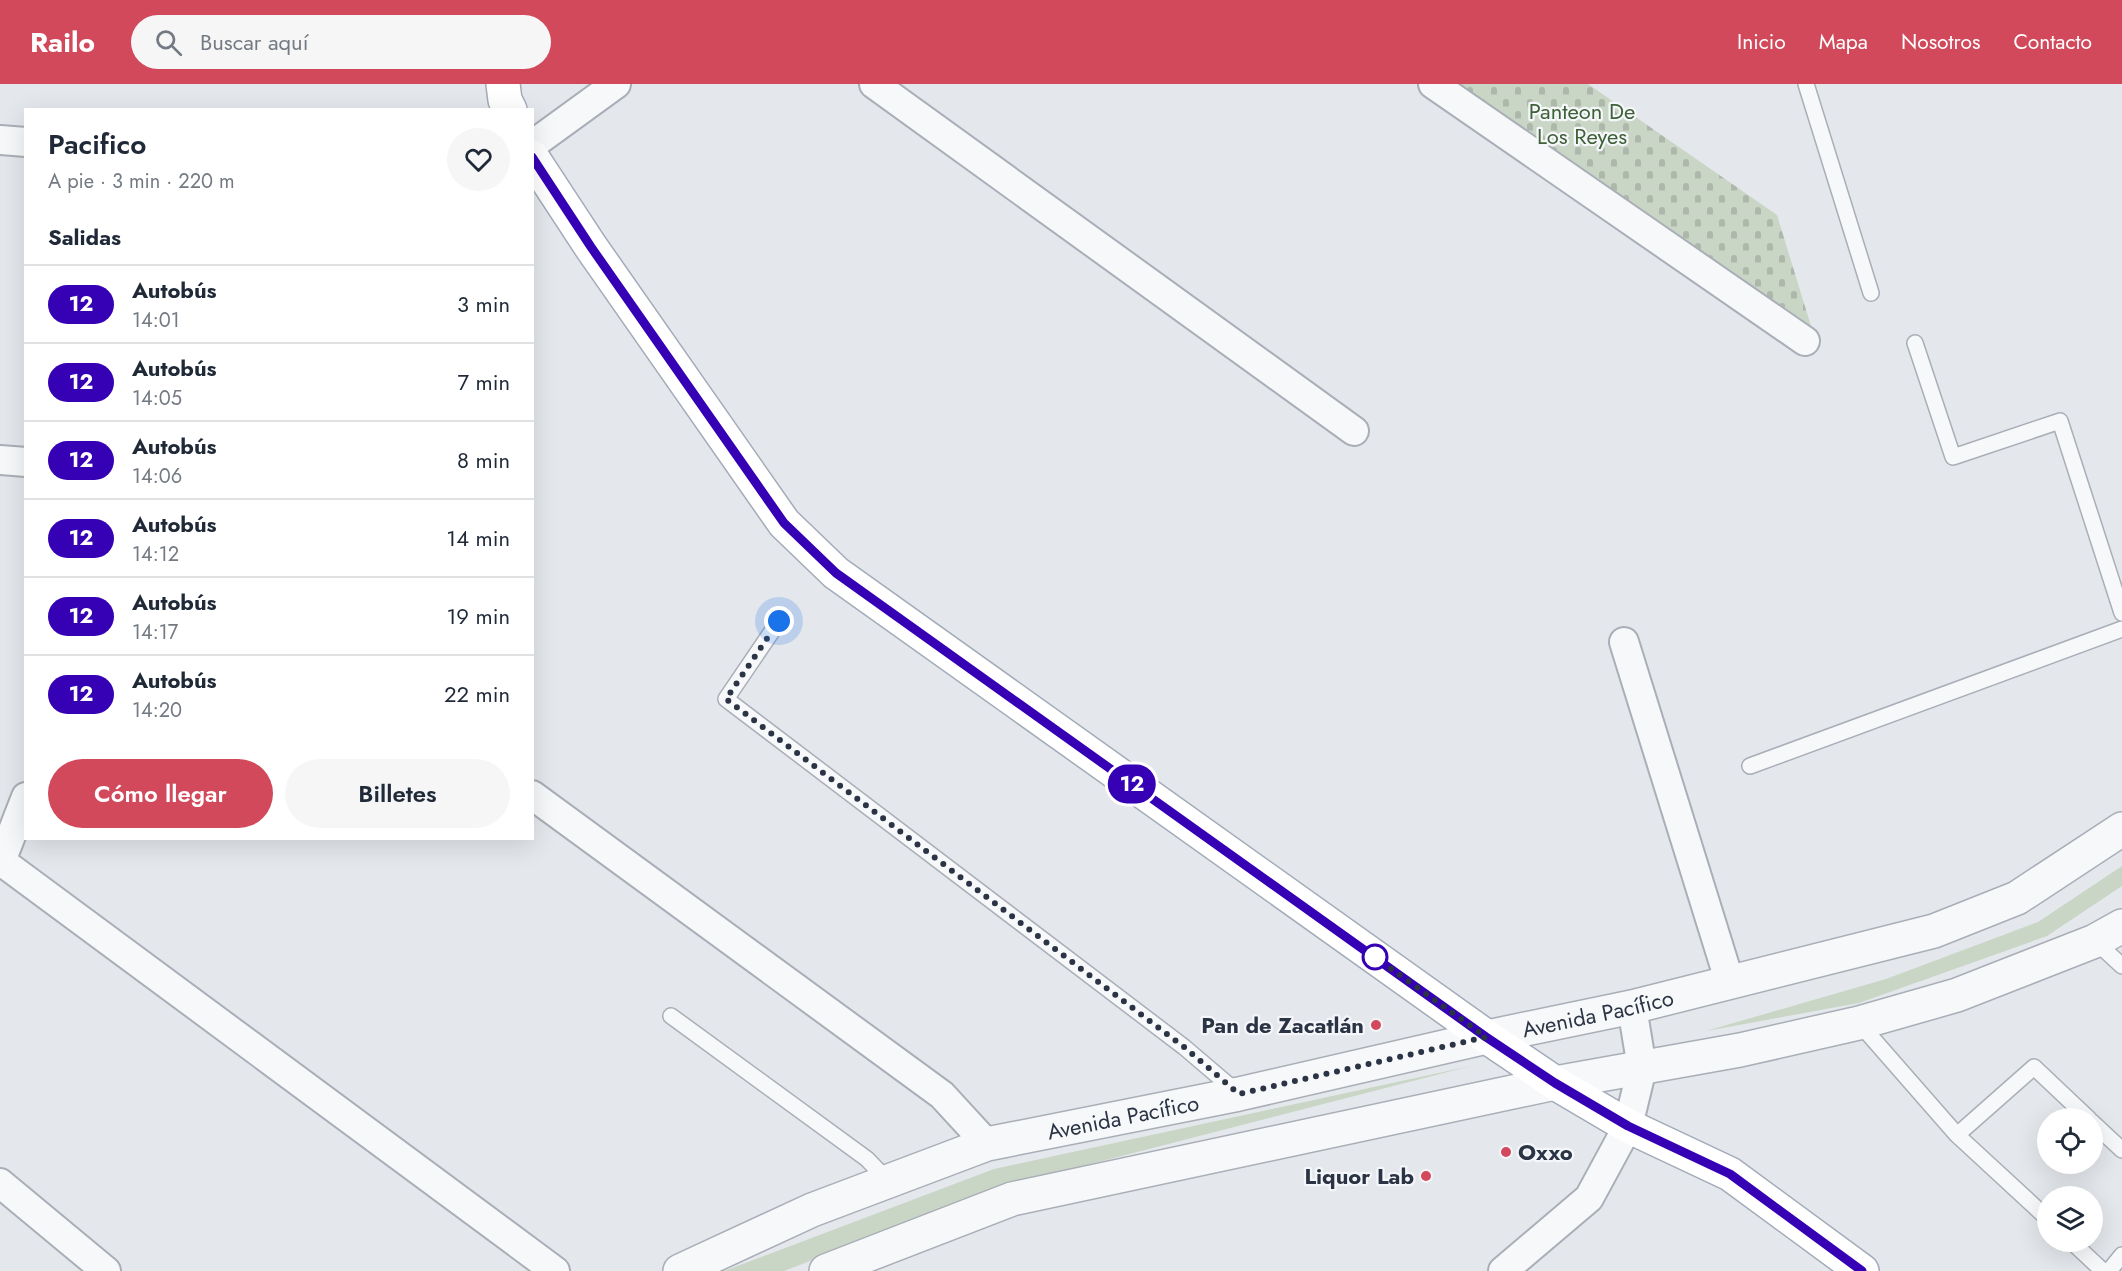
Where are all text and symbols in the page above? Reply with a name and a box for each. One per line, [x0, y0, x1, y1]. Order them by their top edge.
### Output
search box [131, 15, 551, 69]
text: Railo [30, 22, 95, 63]
icon: search [152, 26, 185, 59]
text: Buscar aquí [200, 26, 308, 58]
text: Inicio [1737, 27, 1786, 57]
text: Mapa [1819, 27, 1868, 57]
text: Nosotros [1901, 27, 1980, 57]
text: Contacto [2013, 27, 2092, 57]
park label: Panteon De Los Reyes [1529, 95, 1635, 152]
text: Pacifico [48, 124, 146, 165]
button: heart [447, 128, 510, 191]
text: A pie · 3 min · 220 m [48, 167, 235, 196]
text: Salidas [48, 221, 121, 253]
text: Autobús [132, 274, 217, 306]
text: 3 min [457, 288, 510, 320]
text: 12 [69, 289, 93, 319]
text: 14:01 [132, 306, 180, 335]
text: Autobús [132, 352, 217, 384]
text: 7 min [457, 366, 510, 398]
text: 12 [69, 367, 93, 397]
text: 14:05 [132, 384, 182, 413]
text: Autobús [132, 430, 217, 462]
text: 8 min [457, 444, 510, 476]
text: 12 [69, 445, 93, 475]
text: 14:06 [132, 462, 182, 491]
text: Autobús [132, 508, 217, 540]
text: 14 min [446, 522, 510, 554]
text: 12 [69, 523, 93, 553]
text: 14:12 [132, 540, 179, 569]
text: Autobús [132, 586, 217, 618]
text: 19 min [446, 600, 510, 632]
text: 12 [69, 601, 93, 631]
your location [764, 606, 794, 636]
text: 14:17 [132, 618, 178, 647]
text: Autobús [132, 664, 217, 696]
text: 22 min [444, 678, 510, 710]
text: 12 [69, 679, 93, 709]
text: 14:20 [132, 696, 182, 725]
button: Cómo llegar [48, 759, 273, 828]
button: Billetes [285, 759, 510, 828]
line badge: 12 [1105, 764, 1159, 804]
text: 12 [1120, 769, 1144, 799]
unlabelled marker [1362, 944, 1388, 970]
street label: Avenida Pacífico [1519, 981, 1677, 1045]
place label: Pan de Zacatlán [1201, 1009, 1364, 1041]
marker: Pan de Zacatlán [1369, 1018, 1383, 1032]
street label: Avenida Pacífico [1044, 1086, 1202, 1148]
map controls [2037, 1108, 2103, 1252]
button: locate [2037, 1108, 2103, 1174]
place label: Oxxo [1518, 1136, 1573, 1168]
marker: Oxxo [1499, 1145, 1513, 1159]
place label: Liquor Lab [1304, 1160, 1414, 1192]
marker: Liquor Lab [1419, 1169, 1433, 1183]
button: layers [2037, 1186, 2103, 1252]

